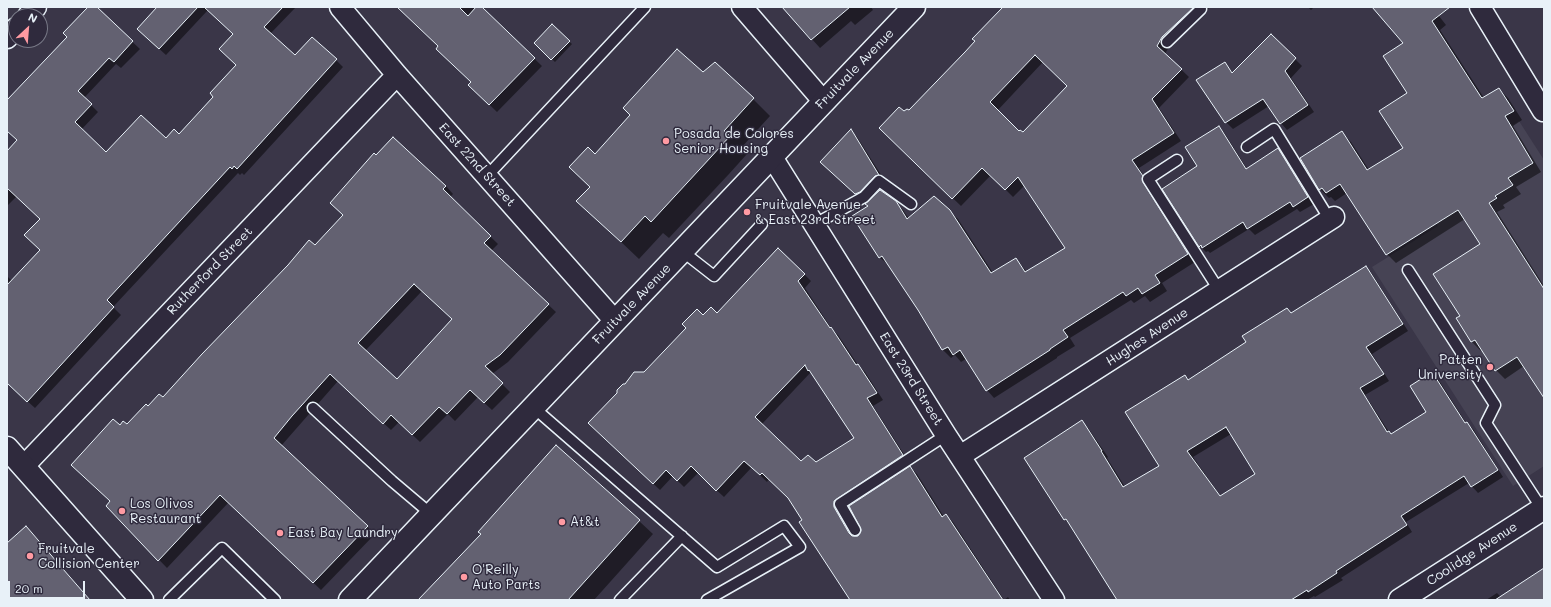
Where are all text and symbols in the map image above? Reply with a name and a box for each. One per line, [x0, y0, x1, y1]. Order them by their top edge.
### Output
north arrow [8, 8, 48, 48]
text: N [26, 9, 40, 26]
street label: Fruitvale Avenue [813, 25, 897, 113]
street label: East 22nd Street [435, 120, 519, 210]
place label: Posada de Colores Senior Housing [674, 126, 794, 157]
marker: Posada de Colores Senior Housing [661, 136, 671, 146]
place label: Fruitvale Avenue & East 23rd Street [755, 197, 875, 228]
marker: Fruitvale Avenue & East 23rd Street [742, 207, 752, 217]
street label: Rutherford Street [164, 224, 256, 318]
street label: Fruitvale Avenue [590, 260, 674, 348]
street label: Hughes Avenue [1103, 305, 1191, 369]
street label: East 23rd Street [876, 330, 946, 428]
place label: Patten University [1418, 352, 1482, 383]
marker: Patten University [1485, 362, 1495, 372]
place label: Los Olivos Restaurant [130, 496, 201, 527]
marker: Los Olivos Restaurant [117, 506, 127, 516]
place label: At&t [570, 514, 600, 530]
marker: At&t [557, 517, 567, 527]
street label: Coolidge Avenue [1424, 519, 1520, 589]
place label: East Bay Laundry [288, 525, 398, 541]
marker: East Bay Laundry [275, 528, 285, 538]
place label: Fruitvale Collision Center [38, 541, 140, 572]
marker: Fruitvale Collision Center [25, 551, 35, 561]
place label: O'Reilly Auto Parts [472, 562, 540, 593]
marker: O'Reilly Auto Parts [459, 572, 469, 582]
scale bar [10, 573, 87, 599]
text: 20 m [15, 580, 43, 596]

